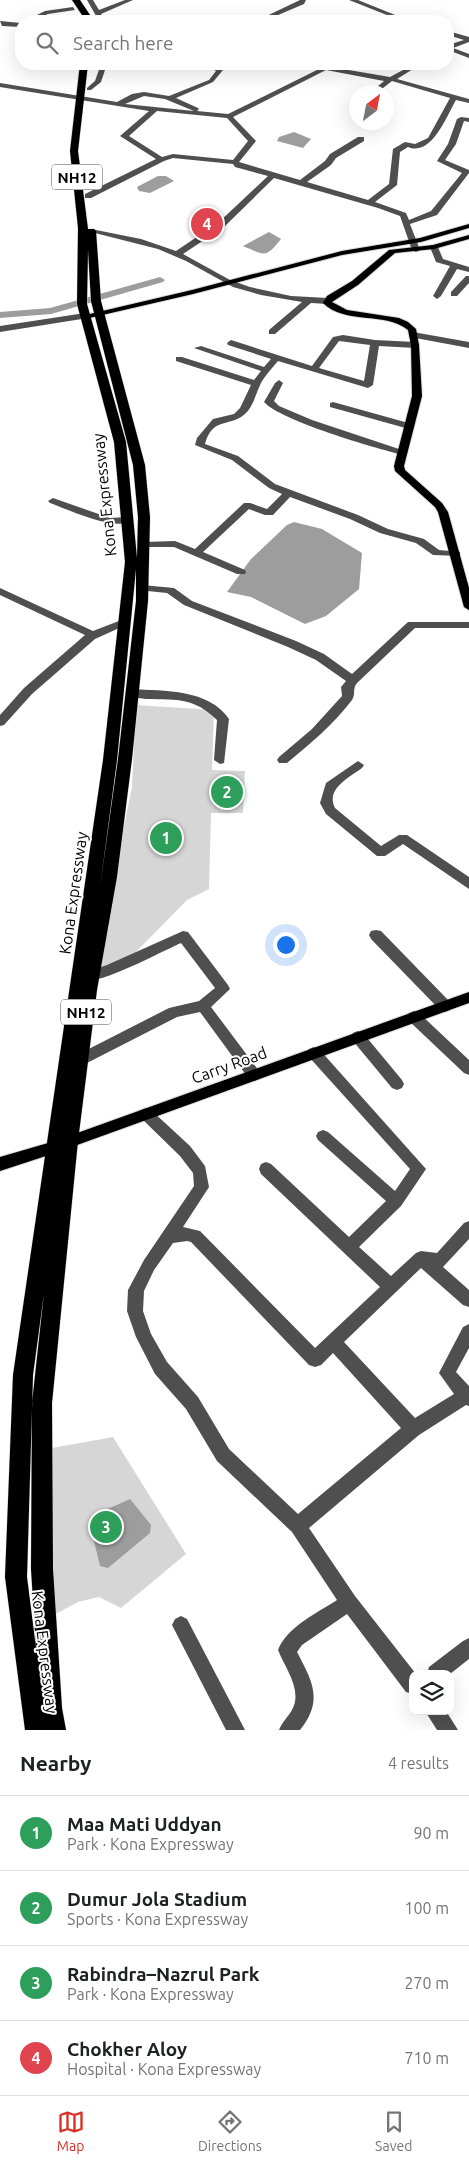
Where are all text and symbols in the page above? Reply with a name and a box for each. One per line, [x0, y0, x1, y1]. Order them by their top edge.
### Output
search box [15, 15, 454, 70]
icon: search [33, 29, 61, 57]
text: Search here [73, 32, 173, 54]
north arrow [349, 85, 394, 130]
road number: NH12 [52, 164, 102, 190]
pin: 4 [191, 205, 223, 243]
street label: Kona Expressway [89, 432, 119, 557]
pin: 2 [211, 773, 243, 811]
pin: 1 [150, 819, 182, 857]
street label: Kona Expressway [55, 830, 91, 955]
your location [273, 932, 299, 958]
road number: NH12 [61, 1000, 111, 1024]
street label: Carry Road [189, 1043, 269, 1087]
pin: 3 [90, 1508, 122, 1546]
street label: Kona Expressway [29, 1590, 61, 1715]
map controls [409, 1670, 454, 1715]
button: layers [409, 1670, 454, 1715]
text: Nearby [20, 1751, 91, 1775]
text: 4 results [388, 1754, 449, 1772]
text: Maa Mati Uddyan [67, 1813, 222, 1835]
text: 1 [31, 1824, 41, 1842]
text: 90 m [413, 1824, 449, 1842]
text: Park · Kona Expressway [67, 1835, 234, 1853]
text: Dumur Jola Stadium [67, 1888, 247, 1910]
text: 2 [31, 1899, 41, 1917]
text: 100 m [404, 1899, 449, 1917]
text: Sports · Kona Expressway [67, 1910, 248, 1928]
text: Rabindra–Nazrul Park [67, 1963, 260, 1985]
text: 3 [31, 1974, 41, 1992]
text: 270 m [404, 1974, 449, 1992]
text: Park · Kona Expressway [67, 1985, 234, 2003]
text: Chokher Aloy [67, 2038, 187, 2060]
text: 4 [31, 2049, 41, 2067]
text: 710 m [404, 2049, 449, 2067]
text: Hospital · Kona Expressway [67, 2060, 261, 2078]
tab: Map [57, 2108, 85, 2154]
tab: Directions [198, 2108, 262, 2154]
tab: Saved [375, 2108, 412, 2154]

